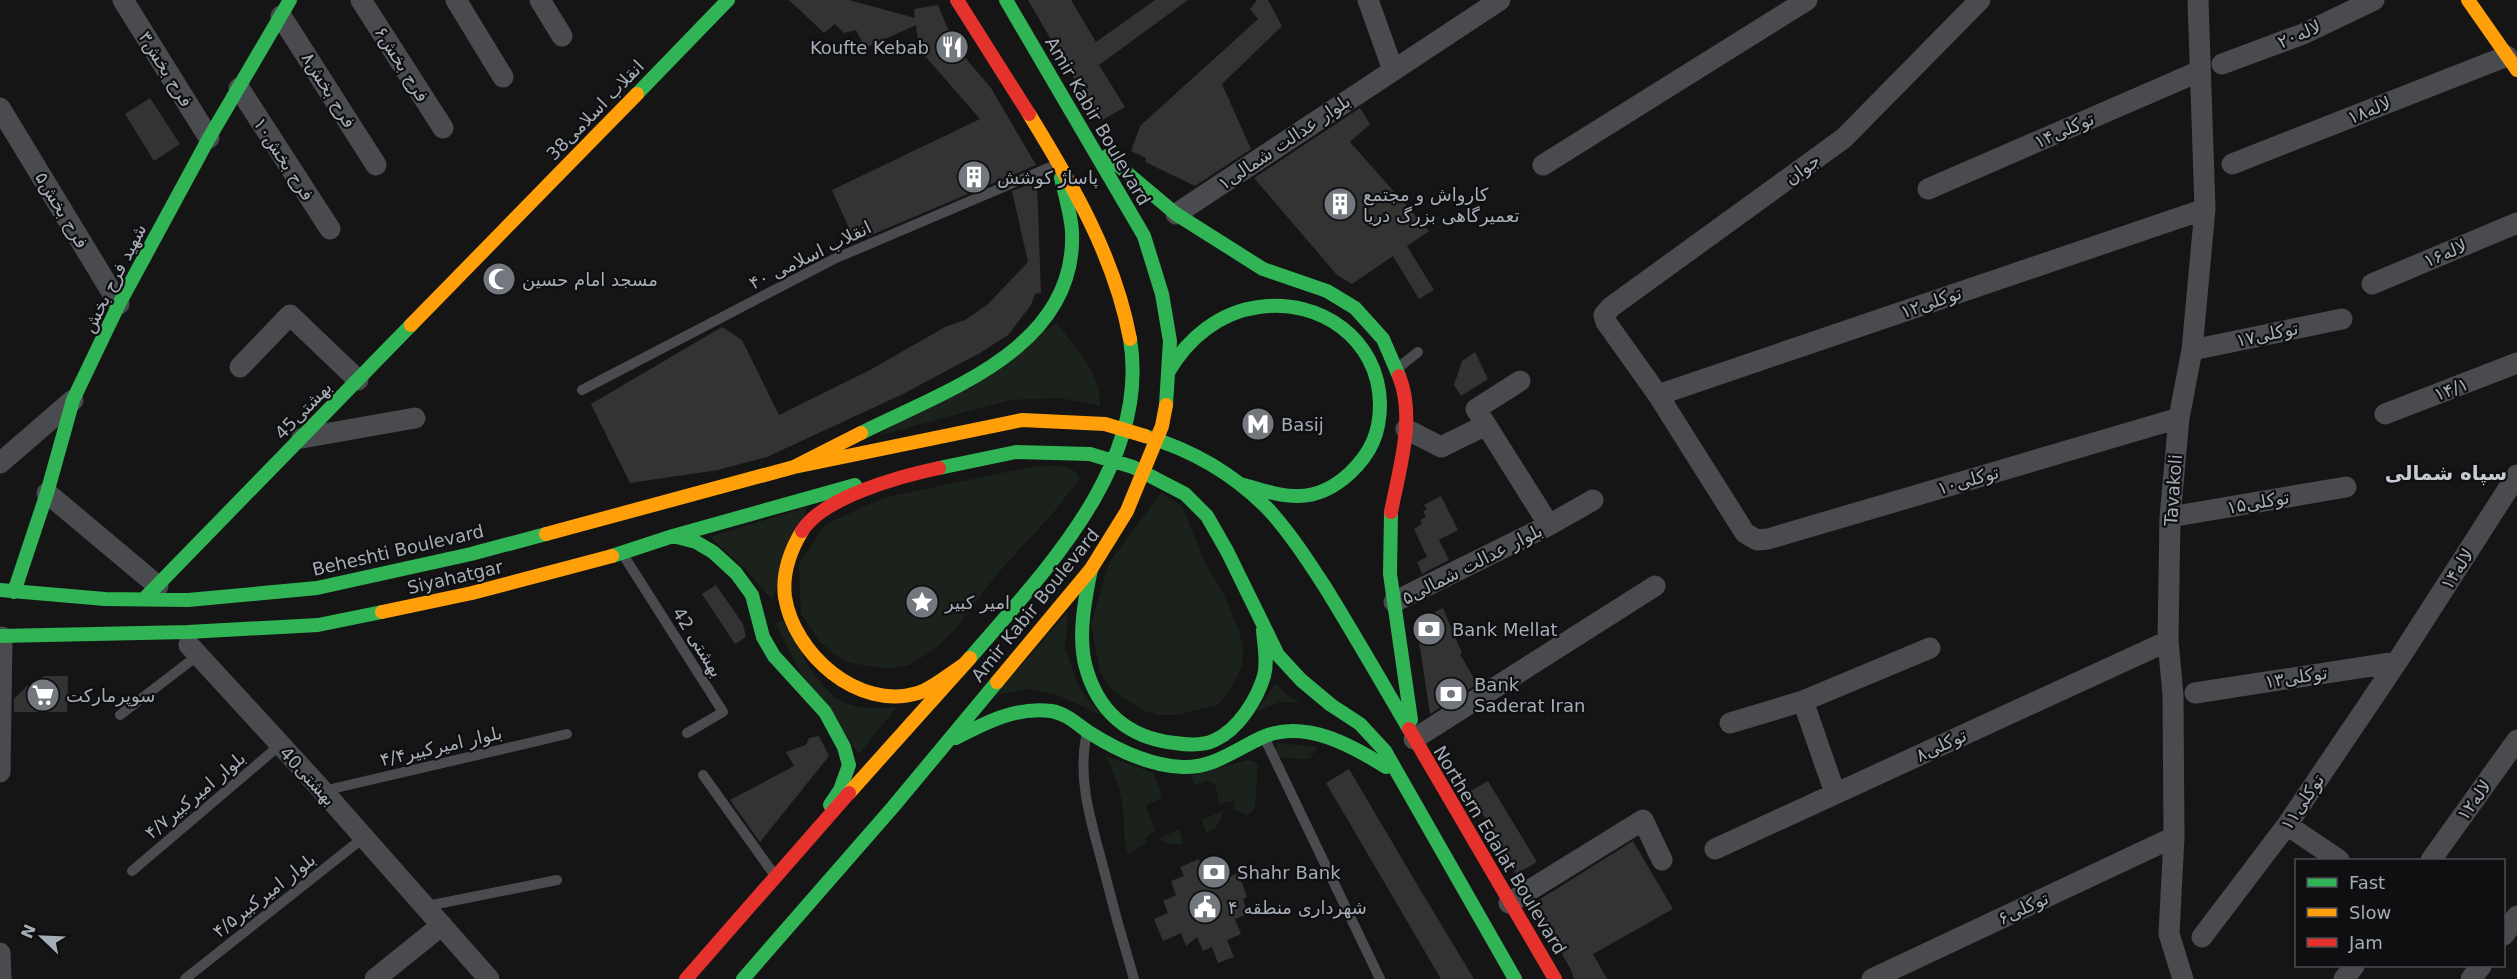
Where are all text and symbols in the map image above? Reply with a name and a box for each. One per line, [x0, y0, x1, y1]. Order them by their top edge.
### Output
street label: لاله۲۰ [2274, 16, 2324, 52]
street label: فرح بخش۶ [370, 22, 433, 106]
street label: فرح بخش۳ [134, 27, 197, 111]
restaurant icon: Koufte Kebab [934, 29, 970, 65]
street label: Amir Kabir Boulevard [1041, 33, 1155, 209]
place label: Koufte Kebab [810, 37, 929, 58]
street label: فرح بخش۸ [297, 48, 360, 132]
street label: 38انقلاب اسلامی [542, 56, 648, 164]
street label: بلوار عدالت شمالی۱ [1214, 90, 1355, 195]
street label: لاله۱۸ [2344, 92, 2394, 128]
street label: توکلی۱۴ [2031, 108, 2098, 153]
street label: فرح بخش۱۰ [249, 114, 319, 205]
street label: جوان [1780, 149, 1824, 190]
building icon: پاساژ کوشش [956, 159, 992, 195]
place label: پاساژ کوشش [997, 167, 1098, 189]
street label: فرح بخش۵ [30, 168, 93, 252]
place label: کارواش و مجتمع تعمیرگاهی بزرگ دریا [1363, 184, 1519, 227]
building icon: کارواش و مجتمع تعمیرگاهی بزرگ دریا [1322, 186, 1358, 222]
street label: انقلاب اسلامی ۴۰ [746, 216, 874, 294]
street label: شهید فرح بخش [78, 220, 151, 336]
street label: لاله۱۶ [2420, 235, 2470, 271]
mosque icon: مسجد امام حسین [481, 261, 517, 297]
place label: مسجد امام حسین [522, 269, 658, 291]
street label: توکلی۱۲ [1898, 282, 1965, 323]
street label: توکلی۱۷ [2234, 317, 2300, 352]
street label: ۱۴/۱ [2431, 373, 2471, 405]
street label: بهشتی45 [270, 377, 337, 444]
metro station icon: Basij [1240, 406, 1276, 442]
place label: Basij [1281, 414, 1324, 435]
street label: Tavakoli [2160, 454, 2186, 527]
street label: ۱۰توکلی [1935, 461, 2002, 500]
district label: سپاه شمالی [2385, 461, 2507, 486]
street label: توکلی۱۵ [2225, 486, 2291, 519]
street label: بلوار عدالت شمالی۵ [1398, 519, 1546, 609]
street label: Beheshti Boulevard [310, 520, 486, 580]
street label: Amir Kabir Boulevard [967, 524, 1103, 686]
street label: لاله۱۴ [2436, 545, 2478, 593]
street label: Siyahatgar [405, 556, 505, 598]
place icon: امیر کبیر [904, 584, 940, 620]
place label: امیر کبیر [944, 592, 1010, 614]
street label: 42 بهشتی [667, 603, 728, 681]
bank icon: Bank Mellat [1411, 611, 1447, 647]
place label: Bank Mellat [1452, 619, 1558, 640]
street label: توکلی۱۳ [2263, 662, 2329, 693]
place label: Bank Saderat Iran [1474, 674, 1585, 716]
bank icon: Bank Saderat Iran [1433, 676, 1469, 712]
supermarket icon: سوپرمارکت [25, 677, 61, 713]
place label: سوپرمارکت [66, 685, 155, 707]
street label: بلوار امیرکبیر۴/۴ [378, 722, 504, 771]
street label: توکلی۸ [1912, 724, 1970, 767]
street label: 40بهشتی [275, 742, 340, 810]
street label: Northern Edalat Boulevard [1429, 742, 1571, 958]
street label: بلوار امیرکبیر۴/۷ [141, 747, 250, 844]
street label: توکلی۱۱ [2276, 770, 2329, 835]
street label: لاله۱۲ [2452, 776, 2496, 824]
street label: بلوار امیرکبیر۴/۵ [208, 848, 320, 942]
bank icon: Shahr Bank [1196, 854, 1232, 890]
legend [2295, 859, 2505, 967]
place label: Shahr Bank [1237, 862, 1341, 883]
text: Fast [2349, 872, 2385, 893]
street label: توکلی۶ [1994, 887, 2052, 930]
public building icon: شهرداری منطقه ۴ [1187, 889, 1223, 925]
place label: شهرداری منطقه ۴ [1228, 897, 1367, 919]
text: Slow [2349, 902, 2391, 923]
north arrow [12, 907, 72, 967]
text: N [17, 921, 40, 941]
text: Jam [2348, 932, 2383, 953]

